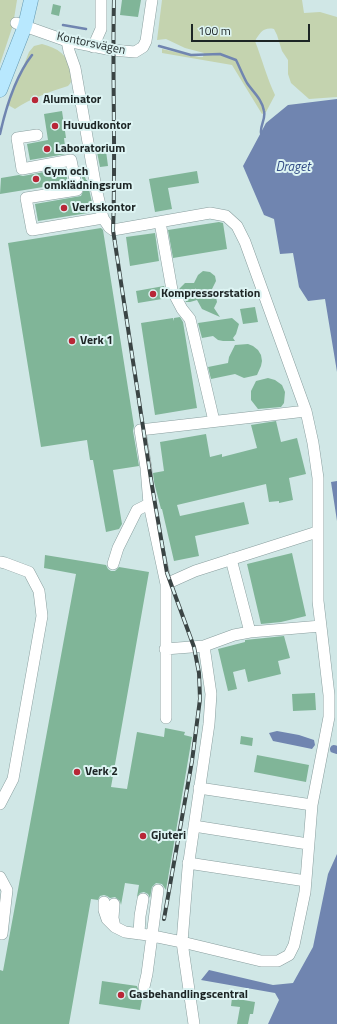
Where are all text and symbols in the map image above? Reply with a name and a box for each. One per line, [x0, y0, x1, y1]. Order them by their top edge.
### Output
scale bar [193, 16, 312, 42]
text: 100 m [198, 21, 231, 40]
street label: Kontorsvägen [55, 30, 127, 58]
place label: Aluminator [43, 93, 101, 107]
marker: Aluminator [30, 95, 40, 105]
place label: Huvudkontor [63, 119, 131, 133]
marker: Huvudkontor [50, 121, 60, 131]
place label: Laboratorium [55, 142, 125, 156]
marker: Laboratorium [42, 144, 52, 154]
water label: Draget [276, 160, 310, 176]
place label: Gym och omklädningsrum [44, 165, 132, 193]
marker: Gym och omklädningsrum [31, 174, 41, 184]
place label: Verkskontor [72, 201, 136, 215]
marker: Verkskontor [59, 203, 69, 213]
place label: Kompressorstation [161, 287, 260, 301]
marker: Kompressorstation [148, 289, 158, 299]
place label: Verk 1 [80, 334, 113, 348]
marker: Verk 1 [67, 336, 77, 346]
place label: Verk 2 [85, 765, 118, 779]
marker: Verk 2 [72, 767, 82, 777]
place label: Gjuteri [151, 829, 186, 843]
marker: Gjuteri [138, 831, 148, 841]
place label: Gasbehandlingscentral [129, 988, 248, 1002]
marker: Gasbehandlingscentral [116, 990, 126, 1000]

